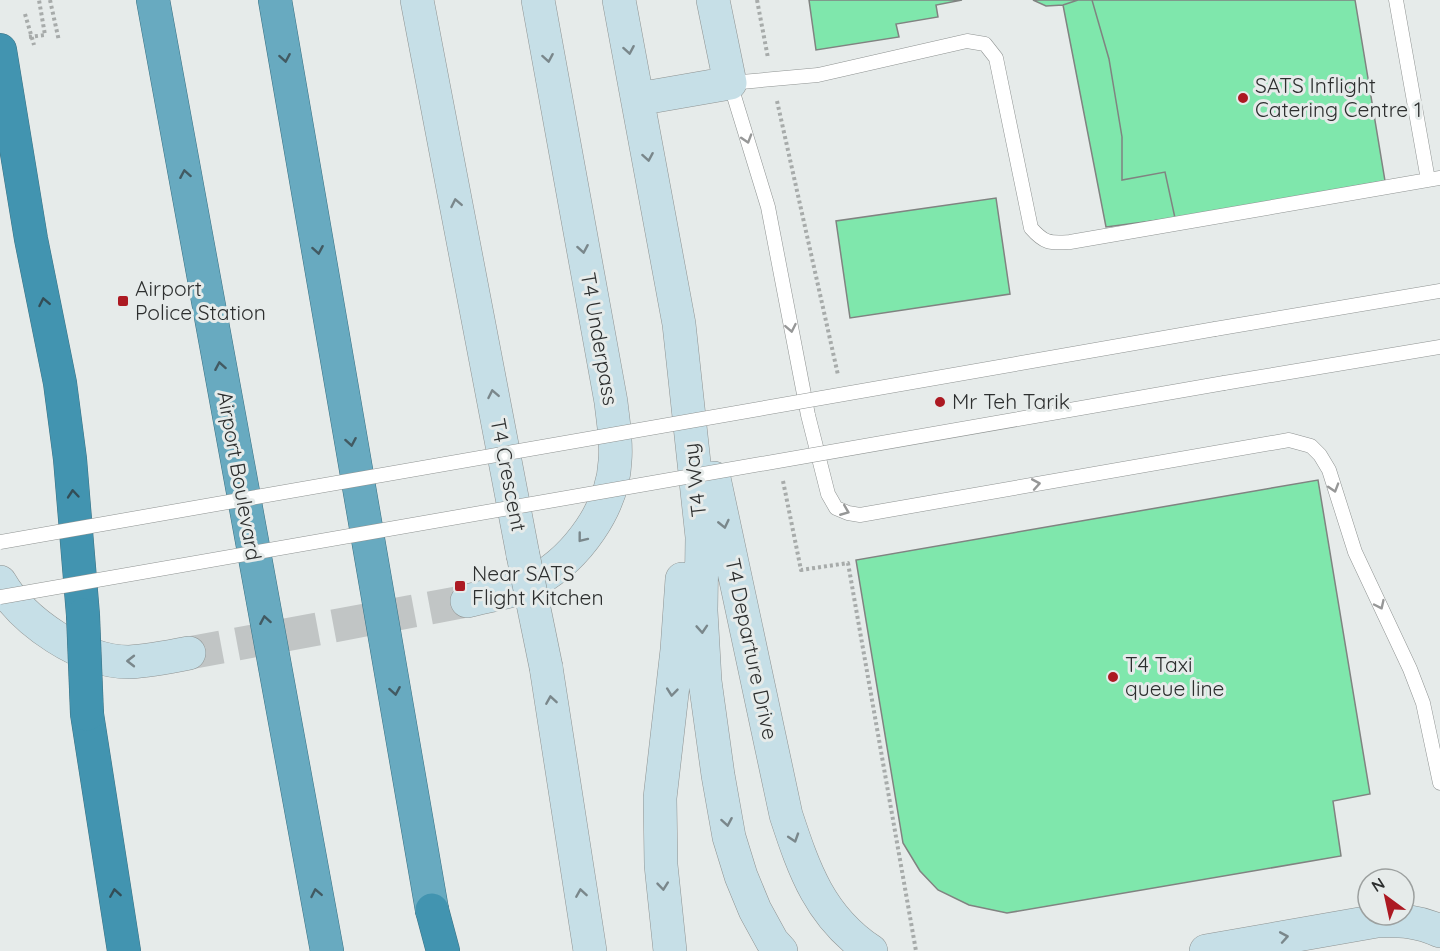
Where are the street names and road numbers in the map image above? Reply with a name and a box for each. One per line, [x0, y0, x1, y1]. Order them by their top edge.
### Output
street label: T4 Underpass [576, 270, 624, 407]
street label: Airport Boulevard [212, 389, 268, 562]
street label: T4 Crescent [485, 416, 533, 534]
street label: T4 Way [677, 442, 711, 519]
street label: T4 Departure Drive [720, 556, 784, 742]

